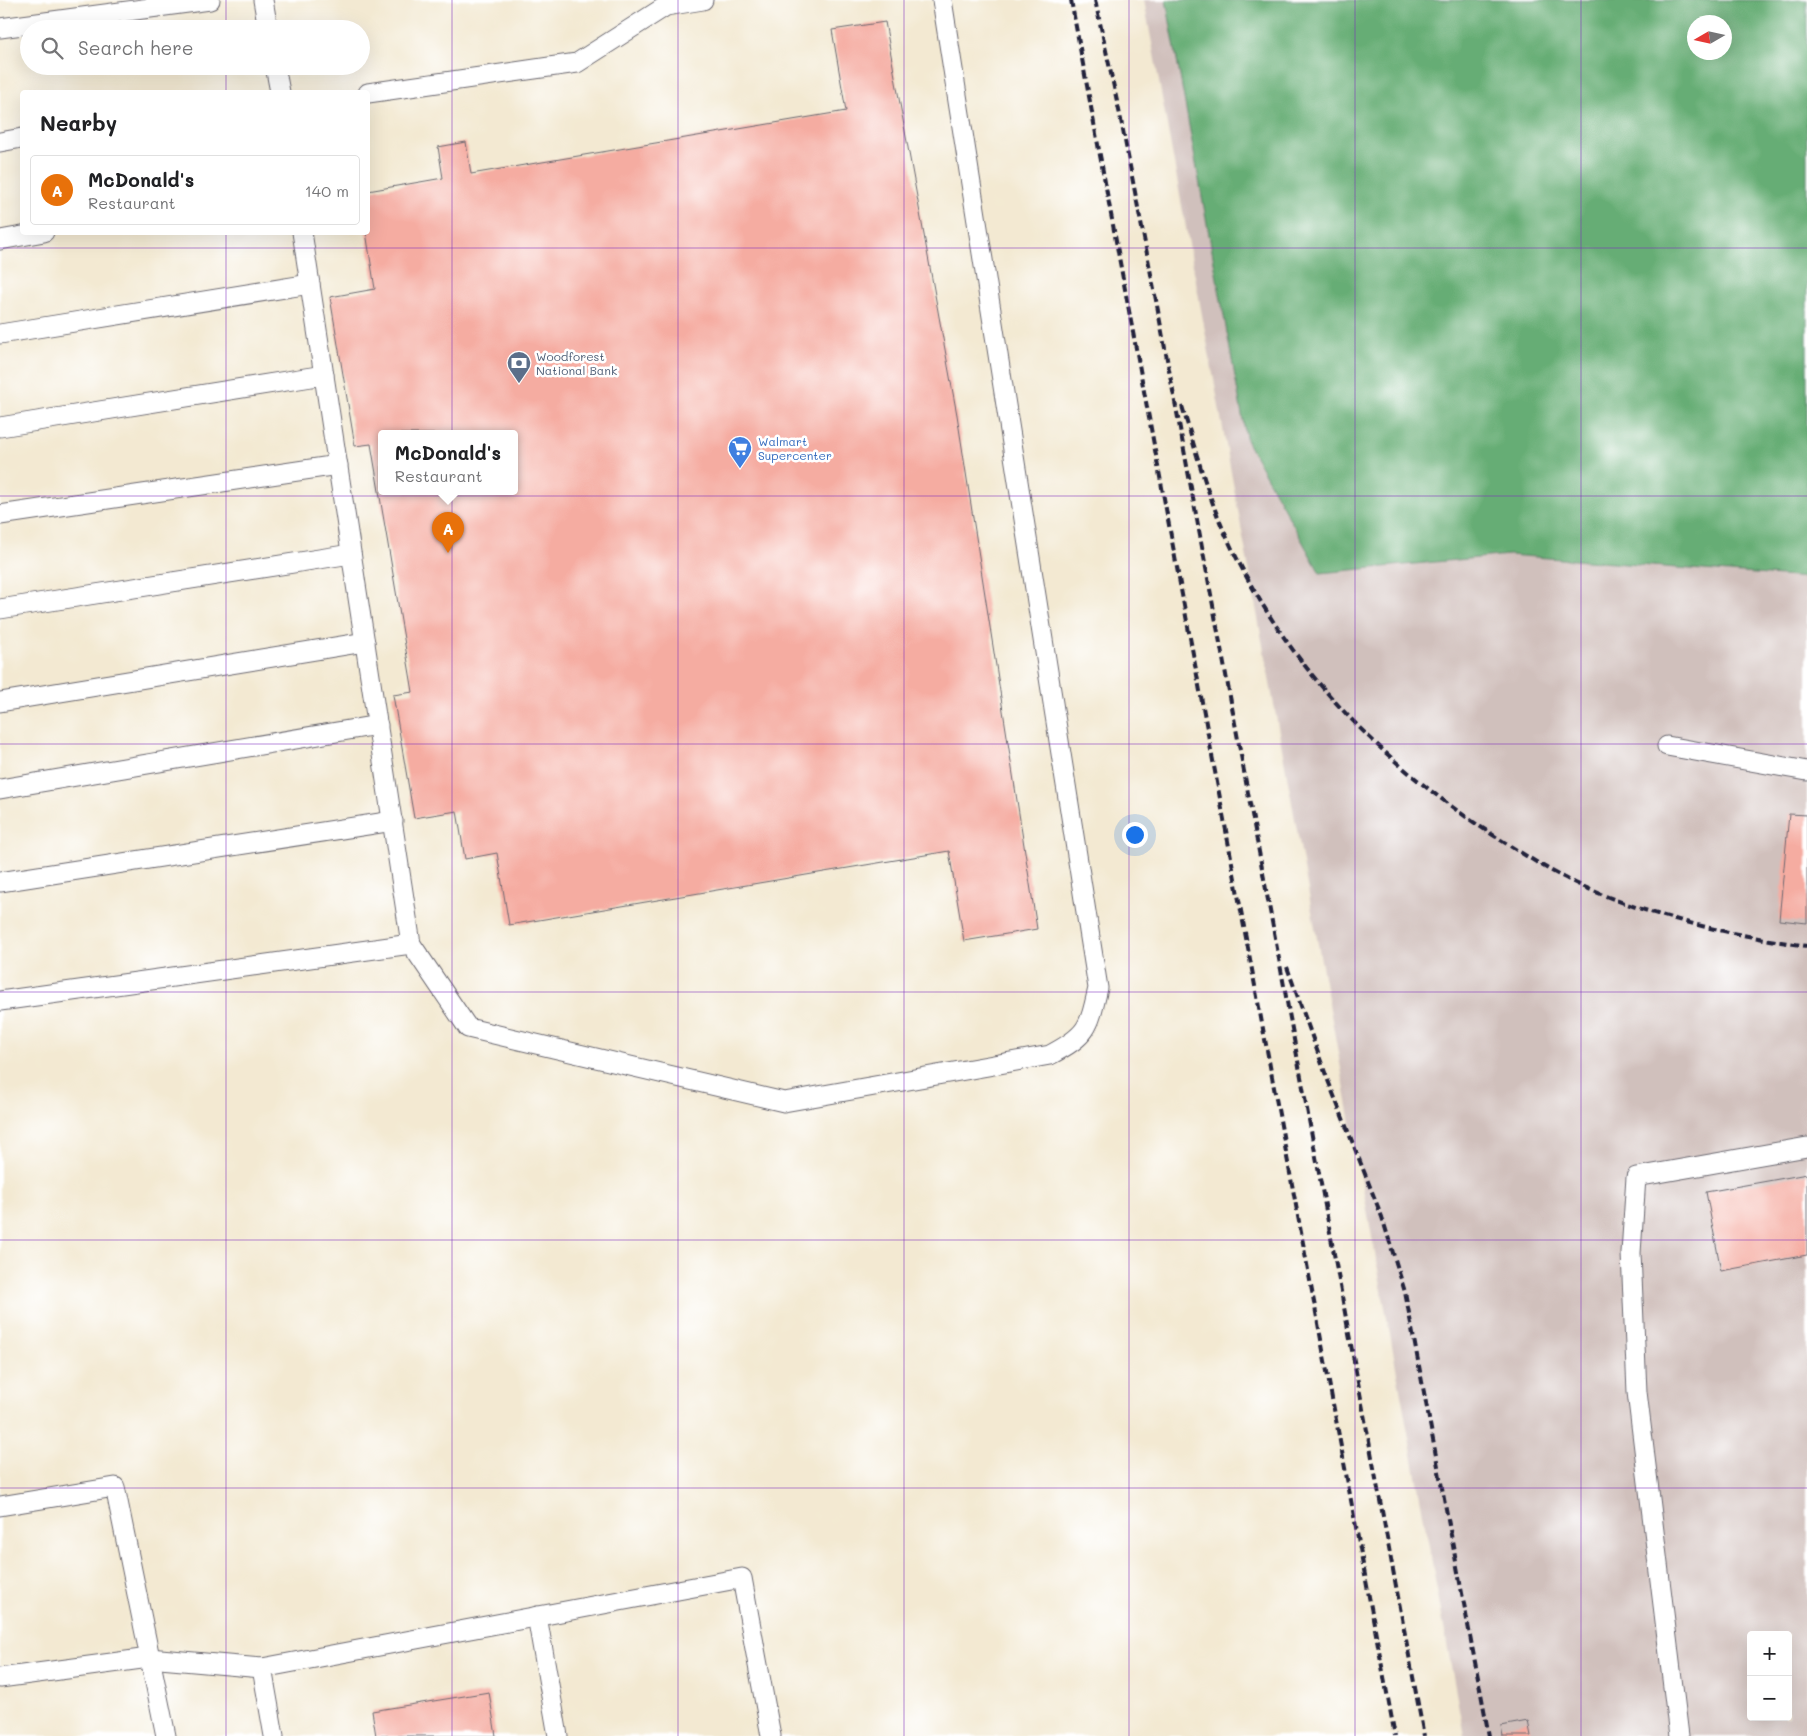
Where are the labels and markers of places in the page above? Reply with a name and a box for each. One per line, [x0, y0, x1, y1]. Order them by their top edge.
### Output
place label: Woodforest National Bank [536, 348, 617, 378]
bank icon: Woodforest National Bank [506, 350, 532, 384]
place label: Walmart Supercenter [758, 433, 832, 463]
supermarket icon: Walmart Supercenter [727, 435, 753, 469]
pin: A [432, 512, 464, 553]

